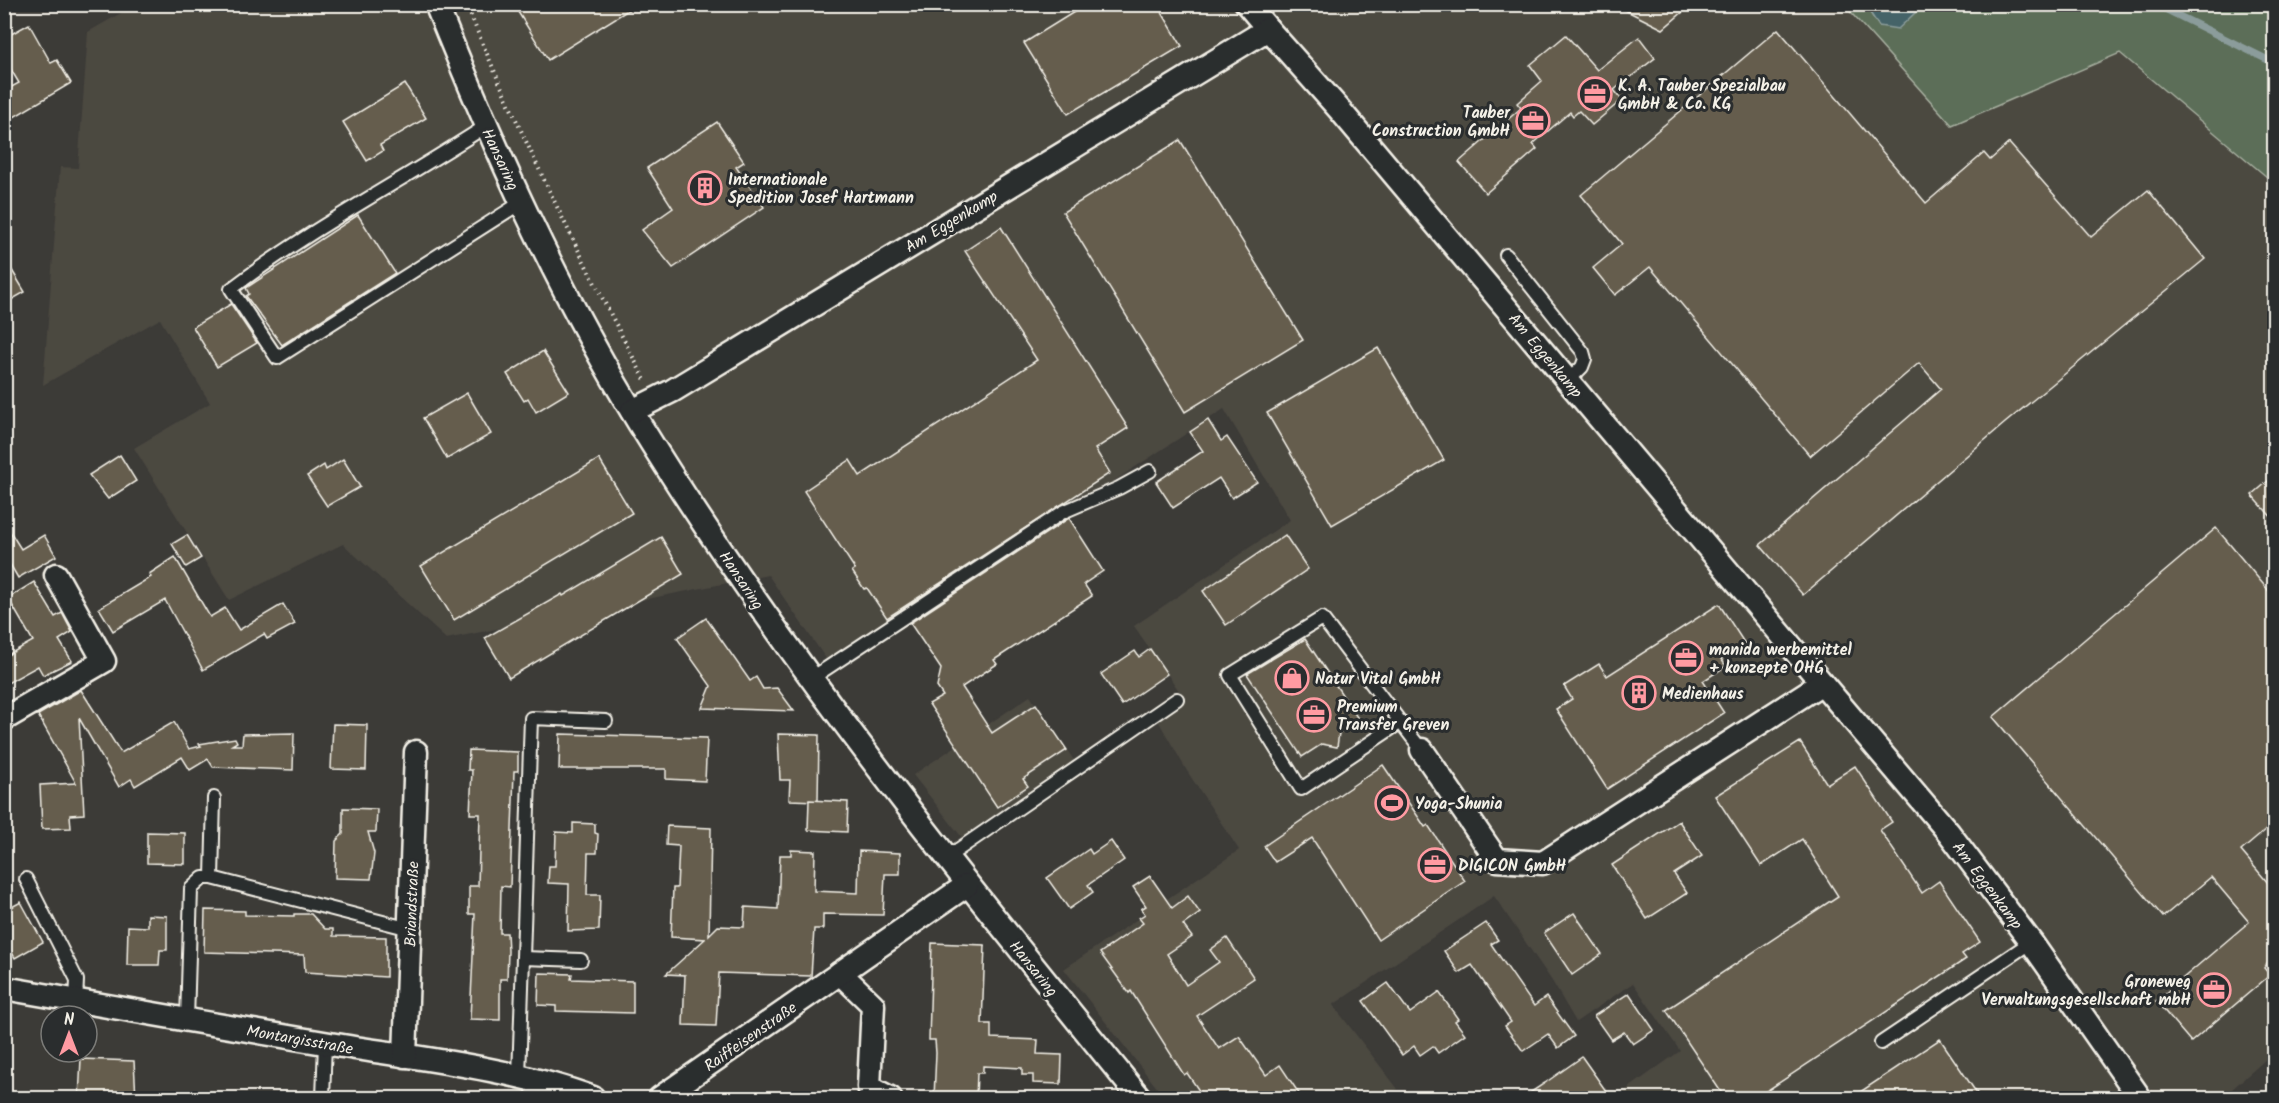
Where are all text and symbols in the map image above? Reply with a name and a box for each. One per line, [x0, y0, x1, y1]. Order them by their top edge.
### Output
place label: K. A. Tauber Spezialbau GmbH & Co. KG [1618, 74, 1786, 117]
office icon: K. A. Tauber Spezialbau GmbH & Co. KG [1577, 76, 1613, 112]
place label: Tauber Construction GmbH [1372, 101, 1511, 144]
office icon: Tauber Construction GmbH [1515, 103, 1551, 139]
street label: Hansaring [474, 124, 525, 195]
place label: Internationale Spedition Josef Hartmann [728, 168, 914, 211]
building icon: Internationale Spedition Josef Hartmann [687, 170, 723, 206]
street label: Am Eggenkamp [901, 184, 1003, 260]
street label: Am Eggenkamp [1502, 308, 1588, 404]
street label: Hansaring [712, 546, 770, 615]
place label: manida werbemittel + konzepte OHG [1709, 638, 1853, 681]
office icon: manida werbemittel + konzepte OHG [1668, 640, 1704, 676]
shop icon: Natur Vital GmbH [1274, 660, 1310, 696]
place label: Natur Vital GmbH [1315, 667, 1441, 692]
building icon: Medienhaus [1621, 675, 1657, 711]
place label: Medienhaus [1662, 682, 1744, 707]
place label: Premium Transfer Greven [1337, 695, 1449, 738]
office icon: Premium Transfer Greven [1296, 697, 1332, 733]
sports icon: Yoga-Shunia [1374, 785, 1410, 821]
place label: Yoga-Shunia [1415, 792, 1502, 817]
street label: Am Eggenkamp [1945, 837, 2028, 935]
office icon: DIGICON GmbH [1417, 847, 1453, 883]
place label: DIGICON GmbH [1458, 854, 1566, 879]
street label: Briandstraße [399, 861, 426, 947]
street label: Hansaring [1002, 935, 1063, 1003]
place label: Groneweg Verwaltungsgesellschaft mbH [1981, 970, 2191, 1013]
office icon: Groneweg Verwaltungsgesellschaft mbH [2196, 972, 2232, 1008]
street label: Raiffeisenstraße [699, 996, 803, 1079]
north arrow [39, 1004, 99, 1064]
text: N [64, 1008, 74, 1033]
street label: Montargisstraße [244, 1019, 355, 1062]

